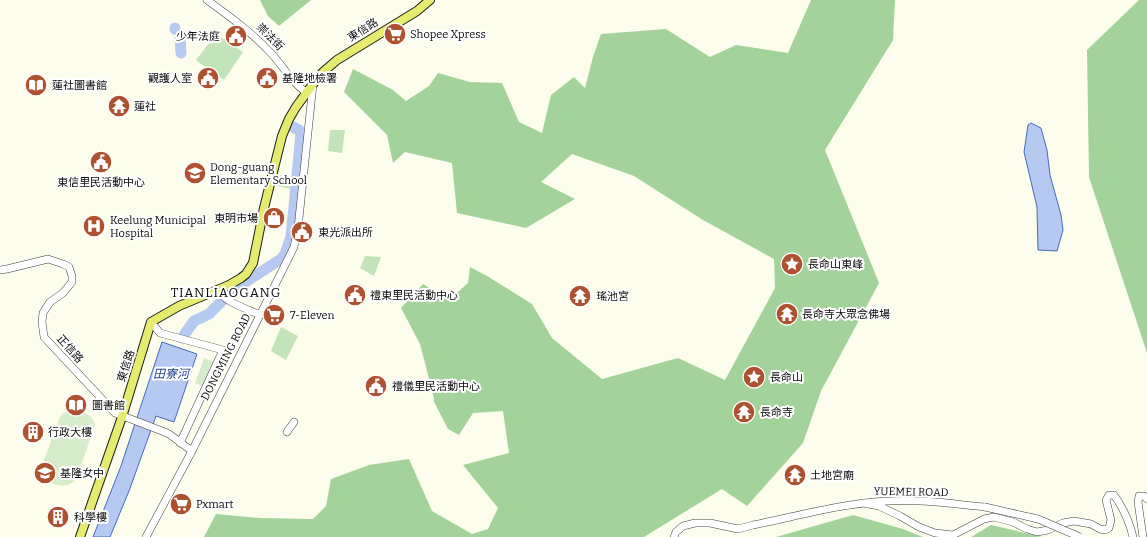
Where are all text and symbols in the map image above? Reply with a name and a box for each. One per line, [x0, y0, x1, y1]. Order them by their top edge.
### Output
street label: 東信路 [346, 16, 380, 44]
street label: 崇法街 [254, 21, 286, 53]
supermarket icon: Shopee Xpress [382, 21, 408, 47]
public building icon: 少年法庭 [223, 23, 249, 49]
place label: Shopee Xpress [410, 28, 486, 41]
place label: 少年法庭 [176, 30, 220, 43]
public building icon: 觀護人室 [195, 65, 221, 91]
public building icon: 基隆地檢署 [254, 65, 280, 91]
library icon: 蓮社圖書館 [23, 72, 49, 98]
place label: 觀護人室 [148, 72, 192, 85]
place label: 基隆地檢署 [282, 72, 337, 85]
place label: 蓮社圖書館 [52, 79, 107, 92]
temple icon: 蓮社 [106, 93, 132, 119]
place label: 蓮社 [134, 100, 156, 113]
public building icon: 東信里民活動中心 [88, 149, 114, 175]
school or university icon: Dong-guang Elementary School [182, 160, 208, 186]
place label: Dong-guang Elementary School [210, 161, 307, 187]
place label: 東信里民活動中心 [57, 176, 145, 189]
shop icon: 東明市場 [261, 205, 287, 231]
place label: 東明市場 [214, 212, 258, 225]
hospital icon: Keelung Municipal Hospital [81, 213, 107, 239]
place label: Keelung Municipal Hospital [110, 214, 206, 240]
public building icon: 東光派出所 [289, 219, 315, 245]
place label: 東光派出所 [318, 226, 373, 239]
place icon: 長命山東峰 [779, 251, 805, 277]
place label: 長命山東峰 [808, 258, 863, 271]
public building icon: 禮東里民活動中心 [342, 282, 368, 308]
temple icon: 瑤池宮 [567, 283, 593, 309]
district label: TIANLIAOGANG [171, 285, 281, 300]
place label: 禮東里民活動中心 [370, 289, 458, 302]
place label: 瑤池宮 [596, 290, 629, 303]
temple icon: 長命寺大眾念佛場 [774, 301, 800, 327]
supermarket icon: 7-Eleven [261, 302, 287, 328]
place label: 長命寺大眾念佛場 [802, 308, 890, 321]
place label: 7-Eleven [290, 309, 335, 322]
street label: DONGMING ROAD [198, 311, 254, 403]
street label: 正信路 [54, 332, 86, 366]
street label: 東信路 [115, 348, 137, 384]
place icon: 長命山 [741, 364, 767, 390]
water label: 田寮河 [153, 367, 191, 381]
place label: 長命山 [770, 371, 803, 384]
public building icon: 禮儀里民活動中心 [363, 373, 389, 399]
place label: 禮儀里民活動中心 [392, 380, 480, 393]
library icon: 圖書館 [63, 392, 89, 418]
place label: 圖書館 [92, 399, 125, 412]
temple icon: 長命寺 [731, 399, 757, 425]
place label: 長命寺 [760, 406, 793, 419]
building icon: 行政大樓 [20, 419, 46, 445]
place label: 行政大樓 [48, 426, 92, 439]
school or university icon: 基隆女中 [32, 460, 58, 486]
temple icon: 土地宮廟 [782, 462, 808, 488]
place label: 基隆女中 [60, 467, 104, 480]
place label: 土地宮廟 [810, 469, 854, 482]
street label: YUEMEI ROAD [873, 485, 949, 499]
supermarket icon: Pxmart [168, 491, 194, 517]
place label: Pxmart [196, 498, 234, 511]
building icon: 科學樓 [45, 504, 71, 530]
place label: 科學樓 [74, 511, 107, 524]

